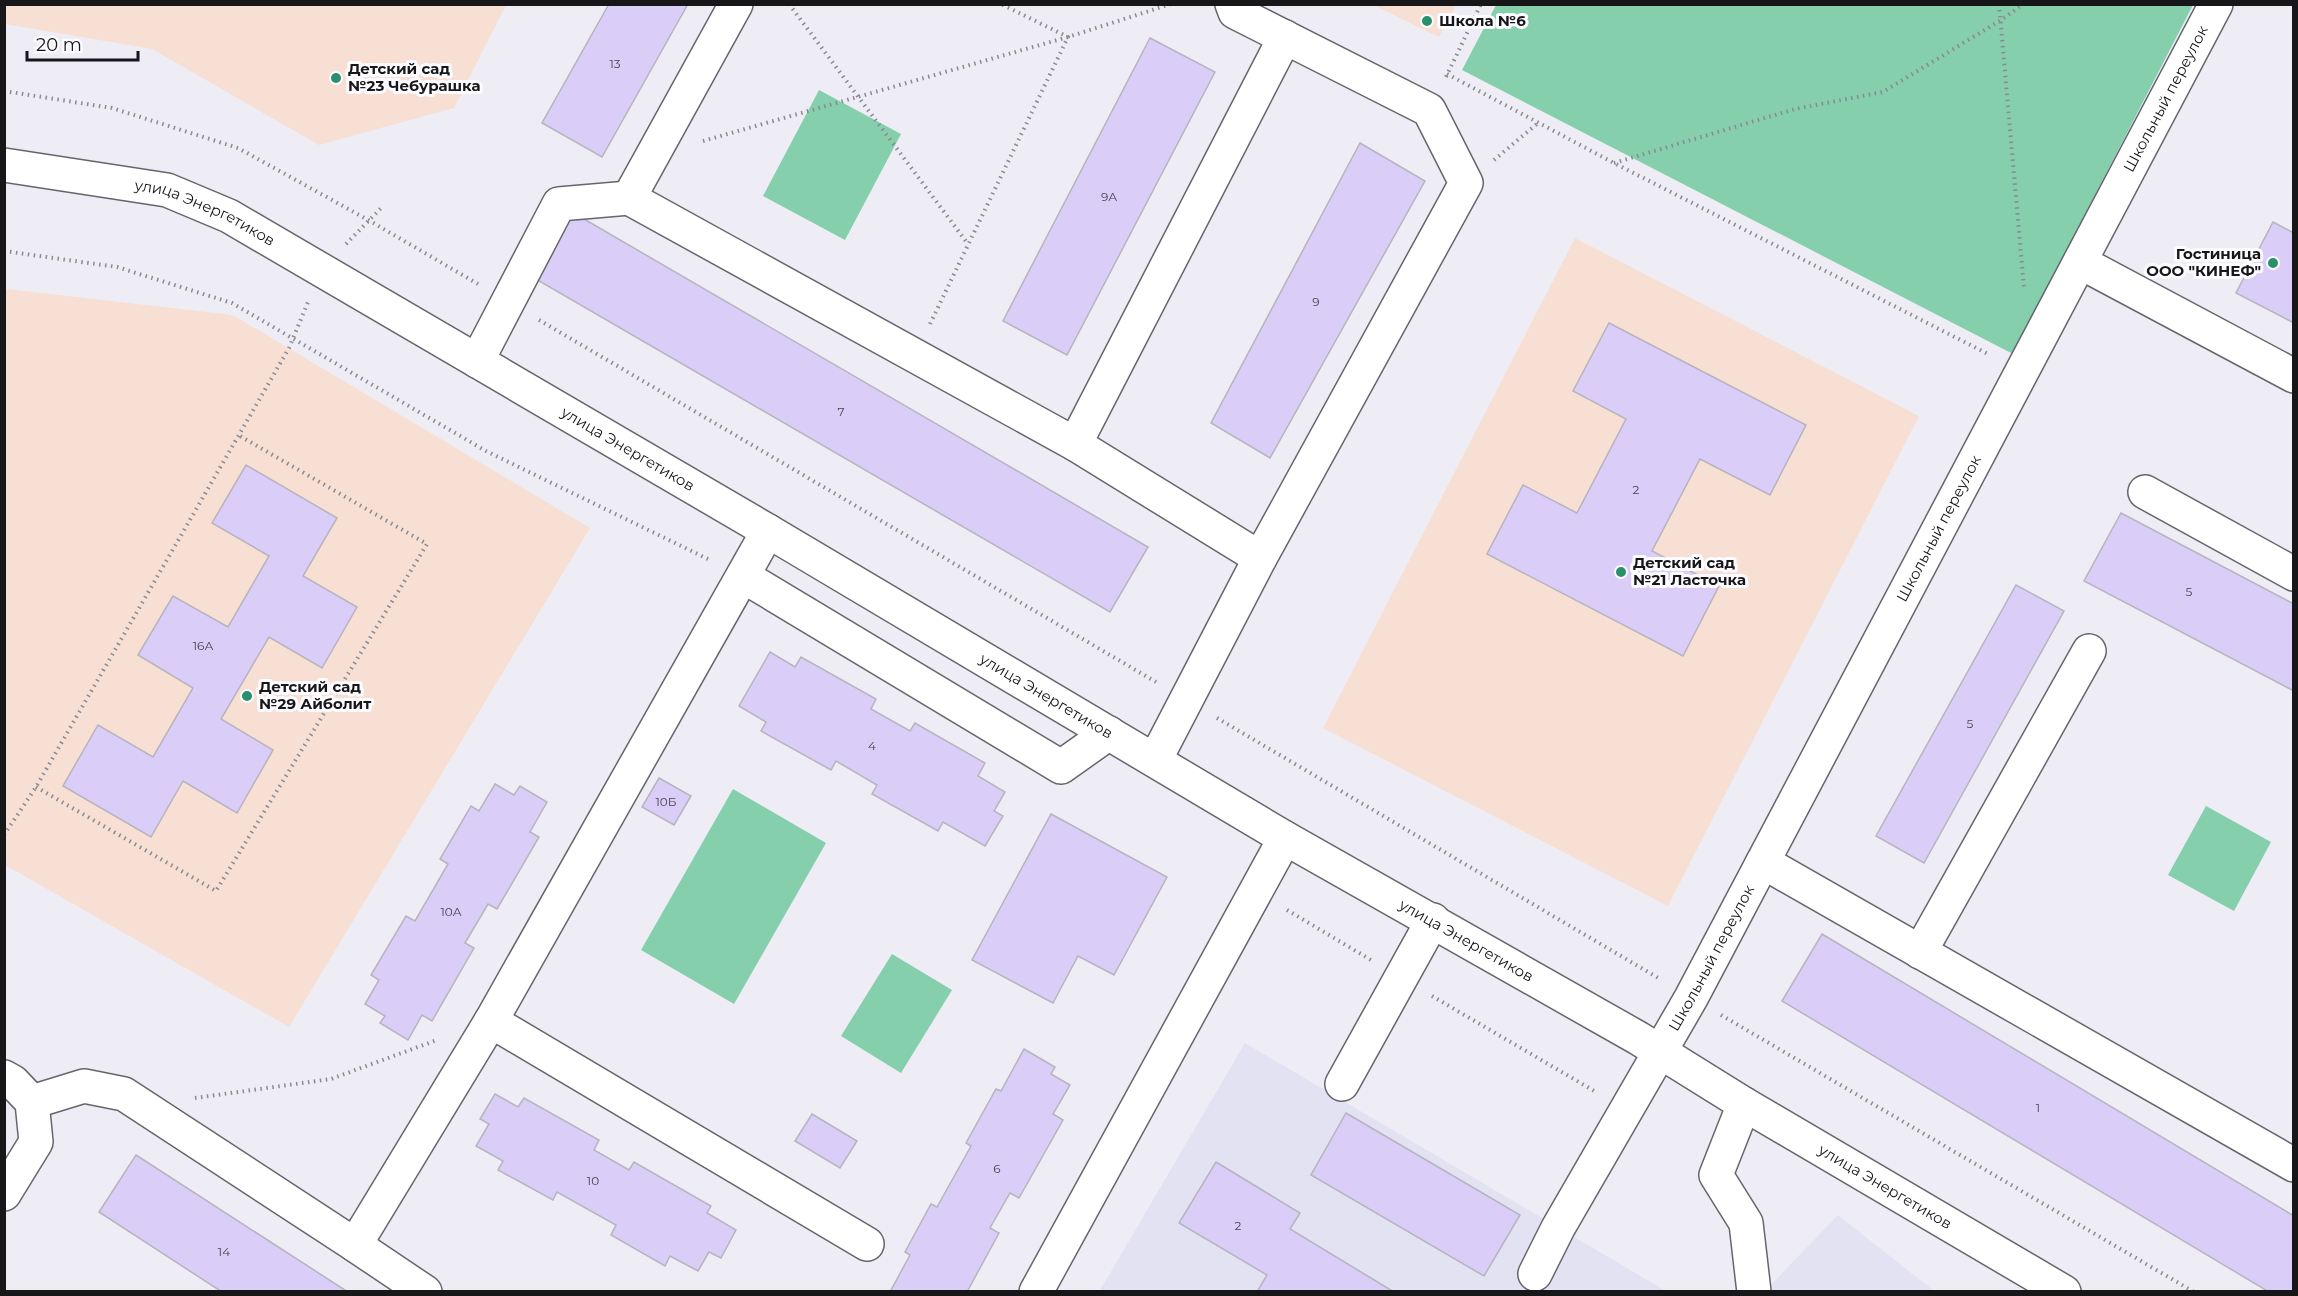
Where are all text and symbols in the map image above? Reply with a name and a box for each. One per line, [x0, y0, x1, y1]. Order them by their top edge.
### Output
place label: Школа №6 [1439, 11, 1526, 30]
marker: Школа №6 [1420, 14, 1434, 28]
street label: Школьный переулок [2119, 22, 2212, 175]
scale bar [27, 24, 138, 62]
text: 20 m [36, 34, 82, 56]
house number: 13 [609, 56, 621, 71]
place label: Детский сад №23 Чебурашка [348, 59, 481, 95]
marker: Детский сад №23 Чебурашка [329, 71, 343, 85]
street label: улица Энергетиков [132, 175, 279, 250]
house number: 9А [1101, 189, 1117, 204]
place label: Гостиница ООО "КИНЕФ" [2146, 244, 2261, 280]
marker: Гостиница ООО "КИНЕФ" [2266, 256, 2280, 270]
house number: 9 [1312, 294, 1320, 309]
street label: улица Энергетиков [557, 402, 698, 495]
house number: 7 [837, 404, 845, 419]
street label: Школьный переулок [1892, 452, 1985, 605]
house number: 2 [1633, 482, 1640, 497]
place label: Детский сад №21 Ласточка [1633, 553, 1746, 589]
marker: Детский сад №21 Ласточка [1614, 565, 1628, 579]
house number: 5 [2186, 584, 2193, 599]
house number: 16А [193, 638, 213, 653]
street label: улица Энергетиков [976, 648, 1116, 743]
place label: Детский сад №29 Айболит [259, 677, 371, 713]
marker: Детский сад №29 Айболит [240, 689, 254, 703]
house number: 5 [1967, 716, 1974, 731]
house number: 4 [868, 738, 876, 753]
house number: 10Б [656, 794, 677, 809]
street label: Школьный переулок [1664, 881, 1758, 1034]
street label: улица Энергетиков [1395, 894, 1537, 986]
house number: 10А [440, 904, 462, 919]
house number: 1 [2036, 1100, 2040, 1115]
street label: улица Энергетиков [1814, 1139, 1955, 1233]
house number: 6 [993, 1161, 1001, 1176]
house number: 10 [587, 1173, 599, 1188]
house number: 2 [1235, 1218, 1242, 1233]
house number: 14 [218, 1244, 230, 1259]

